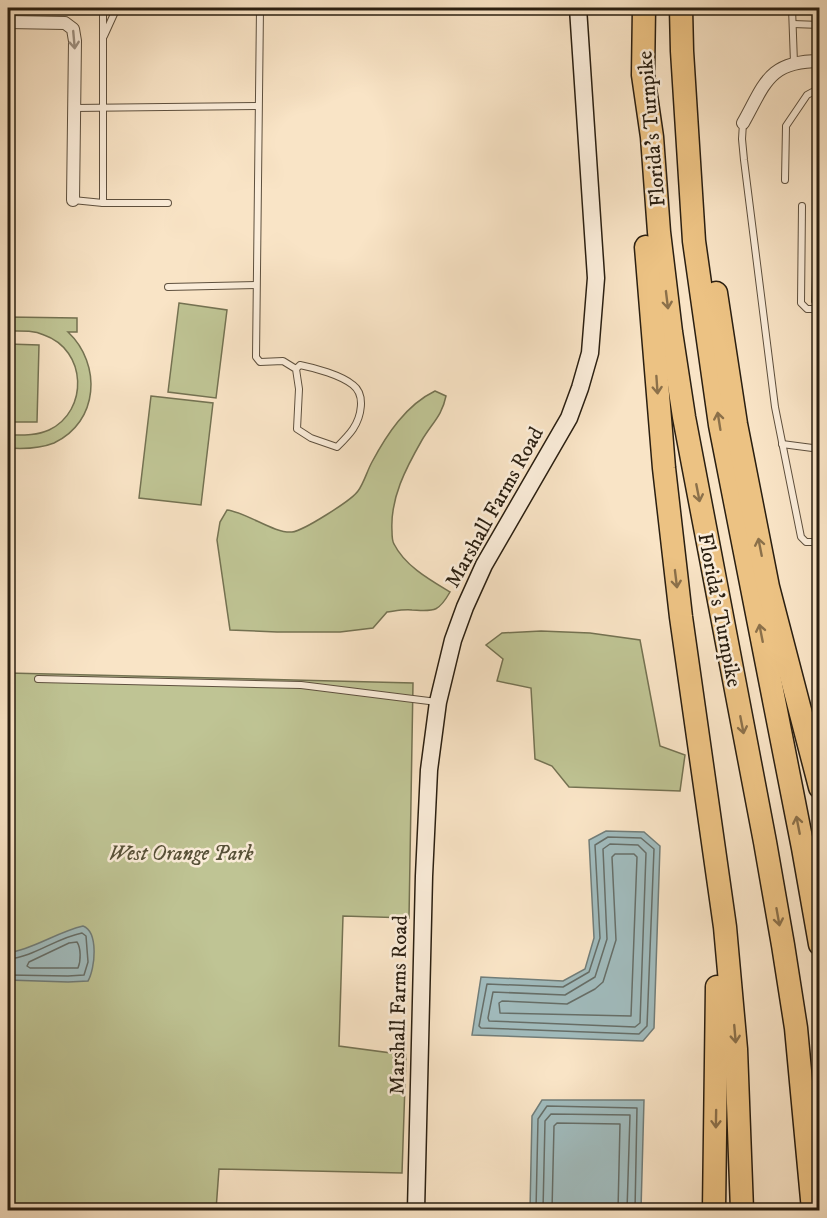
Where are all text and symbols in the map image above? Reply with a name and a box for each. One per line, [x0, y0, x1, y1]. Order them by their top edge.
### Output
one-way arrow [69, 30, 80, 50]
street label: Florida's Turnpike [632, 50, 672, 208]
one-way arrow [662, 290, 673, 310]
one-way arrow [652, 374, 663, 394]
one-way arrow [714, 412, 725, 432]
street label: Marshall Farms Road [440, 422, 550, 592]
one-way arrow [693, 482, 704, 502]
street label: Florida's Turnpike [691, 531, 747, 690]
one-way arrow [754, 537, 765, 557]
one-way arrow [671, 568, 682, 588]
one-way arrow [755, 624, 766, 644]
one-way arrow [737, 715, 748, 735]
one-way arrow [792, 815, 803, 835]
park label: West Orange Park [109, 841, 254, 867]
one-way arrow [773, 907, 784, 926]
street label: Marshall Farms Road [384, 914, 414, 1095]
one-way arrow [729, 1023, 740, 1043]
one-way arrow [710, 1108, 722, 1128]

